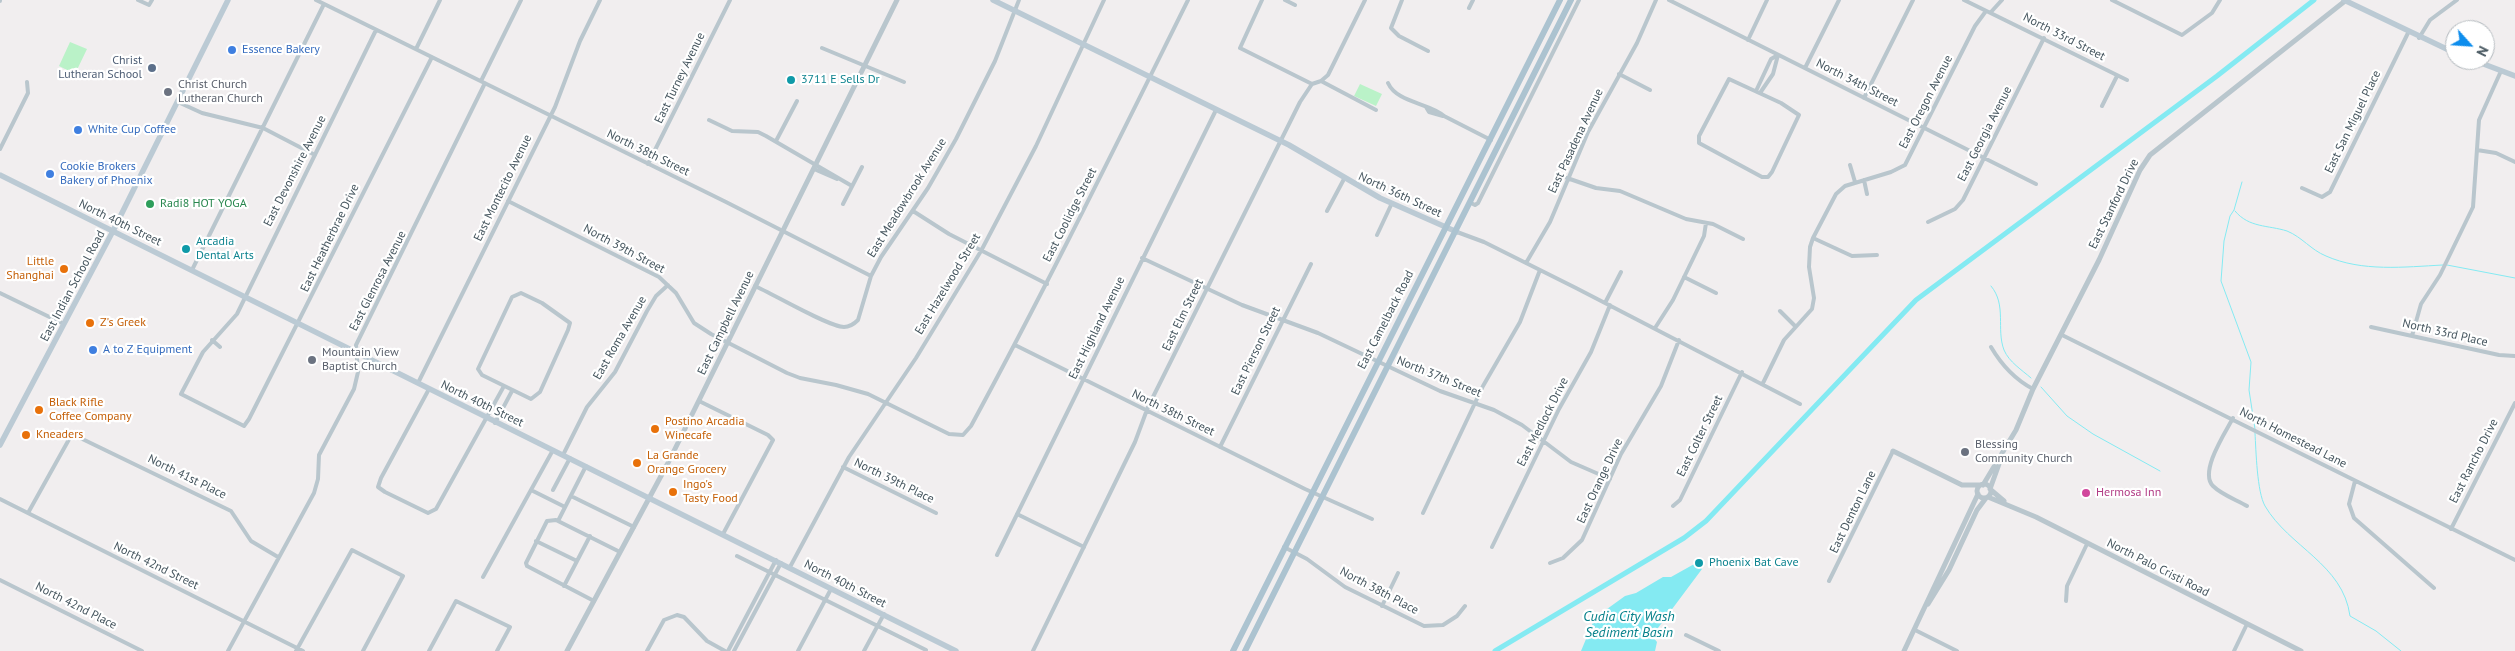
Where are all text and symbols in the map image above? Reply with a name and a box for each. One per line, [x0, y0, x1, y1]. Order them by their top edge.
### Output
street label: North 33rd Street [2021, 10, 2107, 64]
north arrow [2445, 20, 2495, 70]
street label: East Turney Avenue [652, 30, 708, 126]
place label: Essence Bakery [242, 43, 320, 57]
text: N [2472, 43, 2493, 59]
marker: Essence Bakery [226, 44, 238, 56]
street label: East Oregon Avenue [1896, 53, 1956, 151]
place label: Christ Lutheran School [58, 54, 142, 82]
street label: North 34th Street [1813, 56, 1901, 110]
marker: Christ Lutheran School [146, 62, 158, 74]
street label: East San Miguel Place [2322, 68, 2384, 176]
place label: 3711 E Sells Dr [801, 73, 880, 87]
marker: 3711 E Sells Dr [785, 74, 797, 86]
place label: Christ Church Lutheran Church [178, 78, 263, 106]
street label: East Georgia Avenue [1955, 84, 2015, 184]
marker: Christ Church Lutheran Church [162, 86, 174, 98]
street label: East Pasadena Avenue [1545, 86, 1607, 196]
street label: East Devonshire Avenue [261, 113, 329, 229]
place label: White Cup Coffee [88, 123, 176, 137]
marker: White Cup Coffee [72, 124, 84, 136]
street label: North 38th Street [604, 127, 692, 179]
street label: East Montecito Avenue [471, 132, 535, 244]
street label: East Meadowbrook Avenue [864, 136, 950, 260]
street label: East Stanford Drive [2086, 157, 2142, 251]
place label: Cookie Brokers Bakery of Phoenix [60, 160, 153, 188]
street label: East Coolidge Street [1040, 166, 1100, 264]
marker: Cookie Brokers Bakery of Phoenix [44, 168, 56, 180]
street label: North 36th Street [1356, 169, 1444, 221]
street label: East Heatherbrae Drive [298, 182, 362, 294]
street label: North 40th Street [76, 197, 164, 249]
place label: Radi8 HOT YOGA [160, 197, 247, 211]
marker: Radi8 HOT YOGA [144, 198, 156, 210]
street label: North 39th Street [581, 221, 667, 277]
street label: East Indian School Road [38, 228, 108, 344]
street label: East Glenrosa Avenue [347, 229, 409, 333]
street label: East Hazelwood Street [912, 231, 984, 337]
place label: Arcadia Dental Arts [196, 235, 254, 263]
marker: Arcadia Dental Arts [180, 243, 192, 255]
place label: Little Shanghai [6, 255, 54, 283]
marker: Little Shanghai [58, 263, 70, 275]
street label: East Camelback Road [1355, 268, 1417, 372]
street label: East Campbell Avenue [695, 269, 757, 377]
street label: East Highland Avenue [1066, 274, 1128, 382]
street label: East Elm Street [1159, 277, 1207, 353]
street label: East Roma Avenue [590, 294, 650, 382]
street label: East Pierson Street [1228, 304, 1284, 398]
place label: Z's Greek [100, 316, 146, 330]
street label: North 33rd Place [2401, 316, 2489, 350]
marker: Z's Greek [84, 317, 96, 329]
place label: A to Z Equipment [103, 343, 192, 357]
marker: A to Z Equipment [87, 344, 99, 356]
place label: Mountain View Baptist Church [322, 346, 399, 374]
street label: North 37th Street [1395, 353, 1483, 401]
marker: Mountain View Baptist Church [306, 354, 318, 366]
street label: East Medlock Drive [1514, 375, 1572, 469]
street label: North 40th Street [438, 378, 526, 430]
street label: North 38th Street [1129, 387, 1217, 439]
street label: East Colter Street [1674, 393, 1726, 479]
place label: Black Rifle Coffee Company [49, 396, 132, 424]
marker: Black Rifle Coffee Company [33, 404, 45, 416]
street label: North Homestead Lane [2237, 405, 2349, 471]
place label: Postino Arcadia Winecafe [665, 415, 744, 443]
street label: East Rancho Drive [2447, 416, 2501, 506]
marker: Postino Arcadia Winecafe [649, 423, 661, 435]
place label: Kneaders [36, 428, 83, 442]
marker: Kneaders [20, 429, 32, 441]
street label: East Orange Drive [1574, 436, 1626, 526]
place label: Blessing Community Church [1975, 438, 2072, 466]
marker: Blessing Community Church [1959, 446, 1971, 458]
place label: La Grande Orange Grocery [647, 449, 726, 477]
street label: North 41st Place [145, 452, 229, 502]
street label: North 39th Place [852, 455, 936, 507]
marker: La Grande Orange Grocery [631, 457, 643, 469]
street label: East Denton Lane [1827, 468, 1879, 556]
place label: Ingo's Tasty Food [683, 478, 738, 506]
marker: Ingo's Tasty Food [667, 486, 679, 498]
place label: Hermosa Inn [2096, 486, 2161, 500]
marker: Hermosa Inn [2080, 487, 2092, 499]
street label: North Palo Cristi Road [2104, 536, 2212, 600]
street label: North 42nd Street [111, 539, 201, 593]
place label: Phoenix Bat Cave [1709, 556, 1799, 570]
street label: North 40th Street [801, 557, 889, 611]
marker: Phoenix Bat Cave [1693, 557, 1705, 569]
street label: North 38th Place [1337, 564, 1421, 618]
street label: North 42nd Place [33, 579, 119, 633]
water label: Cudia City Wash Sediment Basin [1583, 609, 1675, 642]

